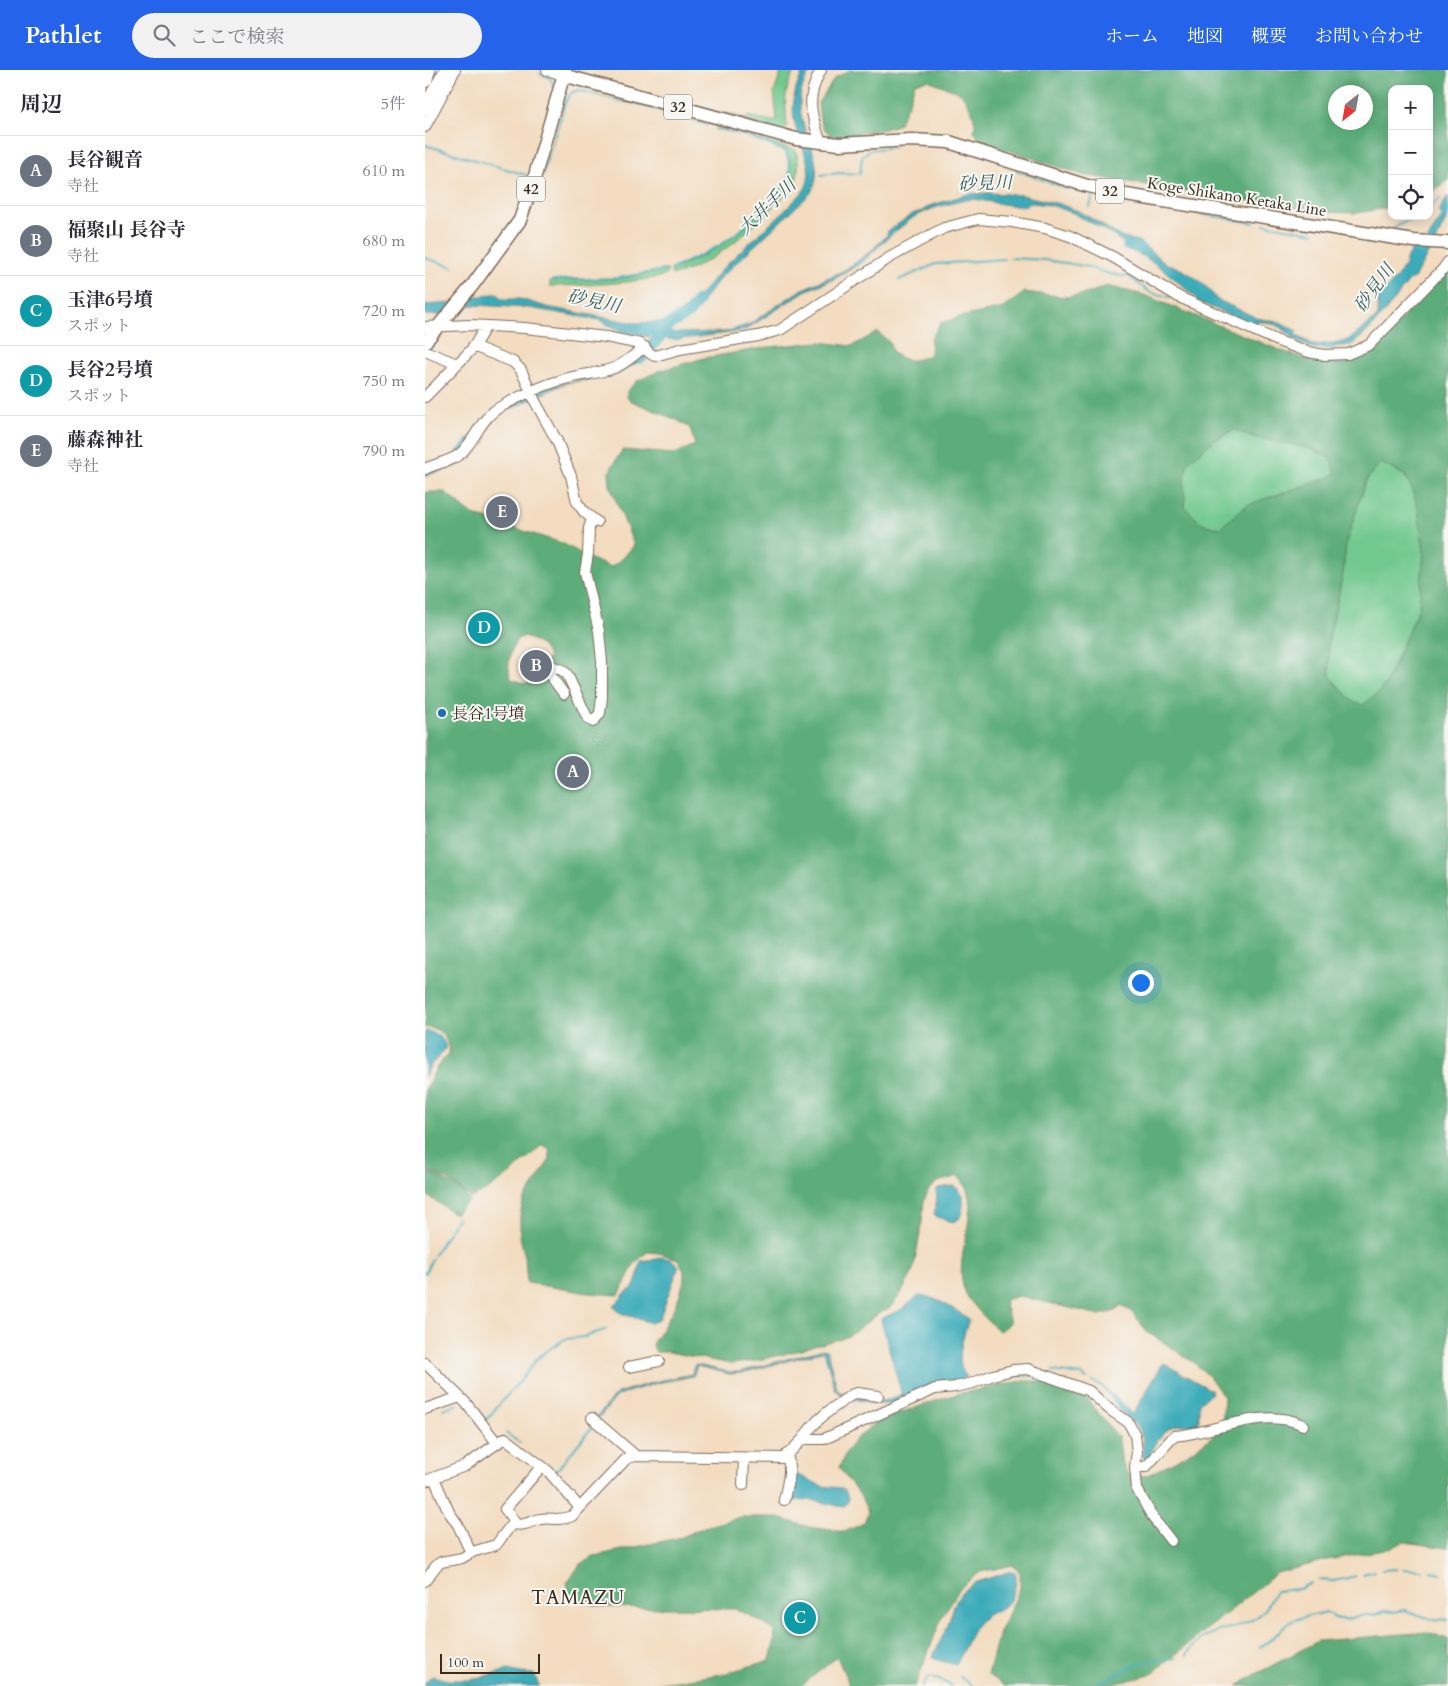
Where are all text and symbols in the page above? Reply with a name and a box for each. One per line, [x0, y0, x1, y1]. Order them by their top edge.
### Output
search box [132, 13, 482, 58]
text: Pathlet [25, 19, 102, 52]
icon: search [150, 21, 178, 49]
text: ここで検索 [190, 24, 285, 50]
text: ホーム [1105, 24, 1159, 49]
text: 地図 [1187, 24, 1223, 49]
text: 概要 [1251, 24, 1287, 49]
text: お問い合わせ [1315, 24, 1423, 49]
north arrow [1328, 85, 1373, 130]
map controls [1388, 85, 1433, 220]
button: + [1388, 85, 1433, 130]
text: 周辺 [20, 90, 62, 119]
text: 5件 [381, 93, 405, 115]
road number: 32 [664, 94, 692, 120]
button: − [1388, 130, 1433, 175]
text: 長谷観音 [67, 147, 143, 173]
text: A [30, 160, 42, 182]
text: 610 m [363, 160, 405, 182]
water label: 砂見川 [958, 170, 1014, 197]
water label: 大井手川 [733, 172, 803, 241]
street label: Koge Shikano Ketaka Line [1146, 172, 1328, 222]
text: 寺社 [67, 175, 99, 197]
button: locate [1388, 175, 1433, 220]
road number: 42 [517, 176, 545, 202]
road number: 32 [1096, 178, 1124, 204]
text: 福聚山 長谷寺 [67, 217, 186, 243]
text: B [30, 230, 42, 252]
text: 680 m [363, 230, 405, 252]
text: 寺社 [67, 245, 99, 267]
water label: 砂見川 [1348, 257, 1402, 317]
water label: 砂見川 [565, 284, 625, 320]
text: 玉津6号墳 [67, 287, 153, 313]
text: C [30, 300, 42, 322]
text: 720 m [363, 300, 405, 322]
text: スポット [67, 315, 131, 337]
text: 長谷2号墳 [67, 357, 153, 383]
text: D [29, 370, 43, 392]
text: 750 m [363, 370, 405, 392]
text: スポット [67, 385, 131, 407]
text: 藤森神社 [67, 427, 143, 453]
text: E [31, 440, 41, 462]
text: 790 m [363, 440, 405, 462]
text: 寺社 [67, 455, 99, 477]
pin: E [486, 493, 518, 531]
pin: D [468, 609, 500, 647]
pin: B [520, 647, 552, 685]
place label: 長谷1号墳 [452, 703, 524, 725]
marker: 長谷1号墳 [436, 707, 448, 719]
pin: A [557, 753, 589, 791]
your location [1128, 970, 1154, 996]
district label: TAMAZU [531, 1585, 625, 1611]
pin: C [784, 1599, 816, 1637]
scale bar [440, 1651, 540, 1674]
text: 100 m [447, 1653, 484, 1672]

